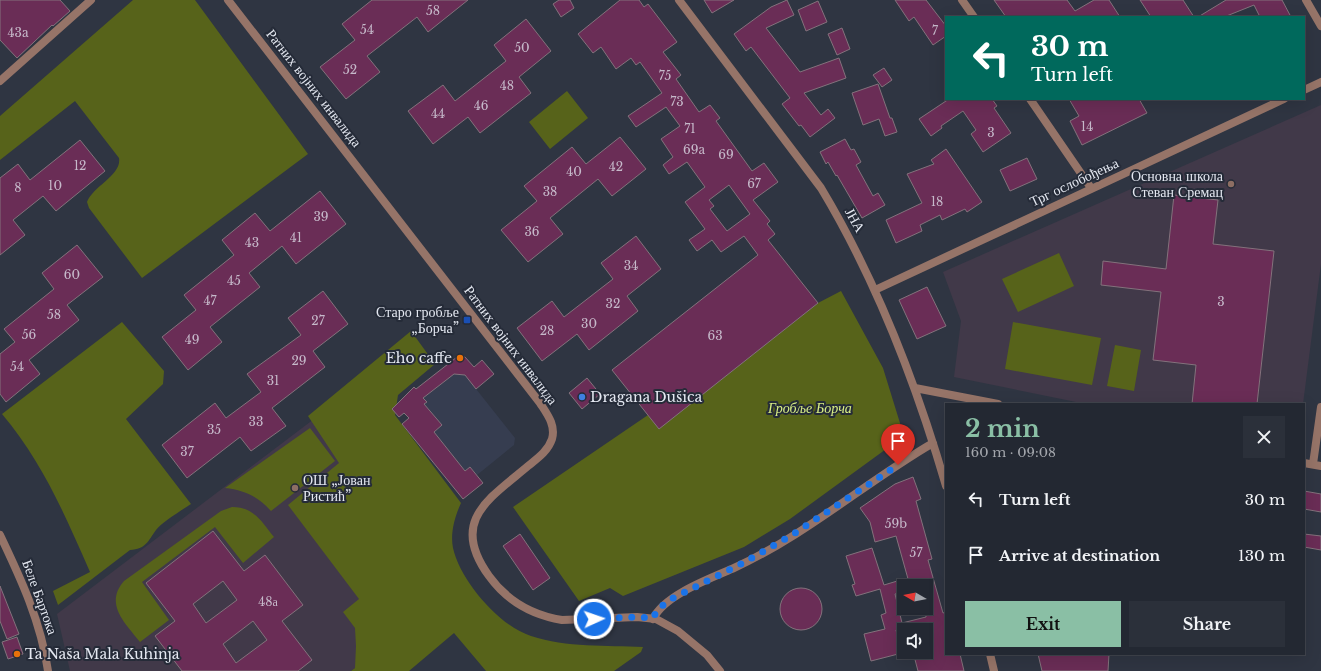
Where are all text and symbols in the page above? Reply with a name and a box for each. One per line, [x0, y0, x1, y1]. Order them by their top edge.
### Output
house number: 58 [426, 3, 440, 18]
house number: 54 [360, 22, 374, 37]
house number: 7 [932, 23, 939, 38]
house number: 43a [7, 25, 29, 40]
street label: Ратних војних инвалида [262, 25, 366, 151]
text: 30 m [1031, 29, 1108, 64]
icon: left [965, 32, 1017, 84]
house number: 50 [514, 40, 530, 55]
house number: 52 [343, 62, 357, 77]
text: Turn left [1031, 64, 1113, 86]
house number: 75 [659, 68, 672, 83]
house number: 48 [500, 78, 514, 93]
house number: 73 [670, 94, 684, 109]
house number: 46 [474, 98, 489, 113]
house number: 44 [431, 106, 445, 121]
house number: 14 [1081, 119, 1093, 134]
house number: 71 [684, 121, 696, 136]
house number: 3 [987, 125, 995, 140]
house number: 69a [683, 142, 705, 157]
house number: 69 [718, 147, 734, 162]
street label: Трг ослобођења [1027, 153, 1122, 210]
house number: 12 [74, 158, 86, 173]
house number: 42 [609, 159, 623, 174]
house number: 40 [566, 164, 582, 179]
place label: Основна школа Стеван Сремац [1131, 167, 1224, 201]
house number: 67 [747, 176, 762, 191]
house number: 10 [48, 178, 62, 193]
marker: Основна школа Стеван Сремац [1226, 179, 1236, 189]
house number: 8 [14, 180, 22, 195]
house number: 38 [543, 184, 557, 199]
house number: 18 [931, 194, 943, 209]
street label: ЈНА [841, 204, 870, 236]
house number: 39 [313, 209, 329, 224]
house number: 36 [524, 224, 540, 239]
house number: 41 [290, 230, 302, 245]
house number: 43 [245, 235, 259, 250]
house number: 34 [624, 258, 638, 273]
house number: 60 [64, 267, 80, 282]
house number: 45 [227, 273, 241, 288]
street label: Ратних војних инвалида [460, 282, 562, 409]
house number: 47 [203, 293, 217, 308]
house number: 3 [1217, 294, 1225, 309]
house number: 32 [606, 296, 620, 311]
place label: Старо гробље „Борча” [376, 303, 459, 337]
house number: 58 [47, 307, 61, 322]
house number: 27 [311, 313, 326, 328]
marker: Старо гробље „Борча” [462, 315, 472, 325]
house number: 30 [581, 316, 597, 331]
house number: 28 [540, 323, 554, 338]
house number: 56 [22, 327, 37, 342]
house number: 63 [707, 328, 723, 343]
house number: 49 [185, 332, 199, 347]
place label: Eho caffe [386, 349, 452, 367]
house number: 29 [291, 353, 307, 368]
marker: Eho caffe [455, 353, 465, 363]
house number: 54 [10, 359, 24, 374]
house number: 31 [267, 373, 279, 388]
place label: Dragana Dušica [590, 388, 703, 406]
marker: Dragana Dušica [577, 392, 587, 402]
park label: Гробље Борча [767, 399, 852, 417]
house number: 33 [249, 414, 263, 429]
text: 2 min [965, 414, 1040, 443]
button: close [1243, 416, 1285, 458]
house number: 35 [207, 422, 221, 437]
pin [881, 424, 915, 465]
icon: arrive [887, 430, 909, 452]
house number: 37 [180, 444, 195, 459]
text: 160 m · 09:08 [965, 444, 1056, 461]
place label: ОШ „Јован Ристић” [303, 471, 371, 505]
marker: ОШ „Јован Ристић” [290, 483, 300, 493]
icon: left [965, 488, 987, 510]
text: Turn left [999, 490, 1070, 509]
text: 30 m [1245, 490, 1285, 509]
house number: 59b [885, 516, 907, 531]
icon: arrive [965, 544, 987, 566]
house number: 57 [910, 545, 923, 560]
text: Arrive at destination [999, 546, 1160, 565]
text: 130 m [1238, 546, 1285, 565]
street label: Беле Бартока [18, 557, 62, 638]
north arrow [897, 579, 933, 615]
map controls [897, 579, 933, 659]
house number: 48а [258, 594, 278, 609]
position arrow [573, 598, 615, 640]
button: Exit [965, 601, 1121, 647]
button: Share [1129, 601, 1285, 647]
button: sound [897, 623, 933, 659]
place label: Ta Naša Mala Kuhinja [25, 645, 180, 663]
marker: Ta Naša Mala Kuhinja [12, 649, 22, 659]

